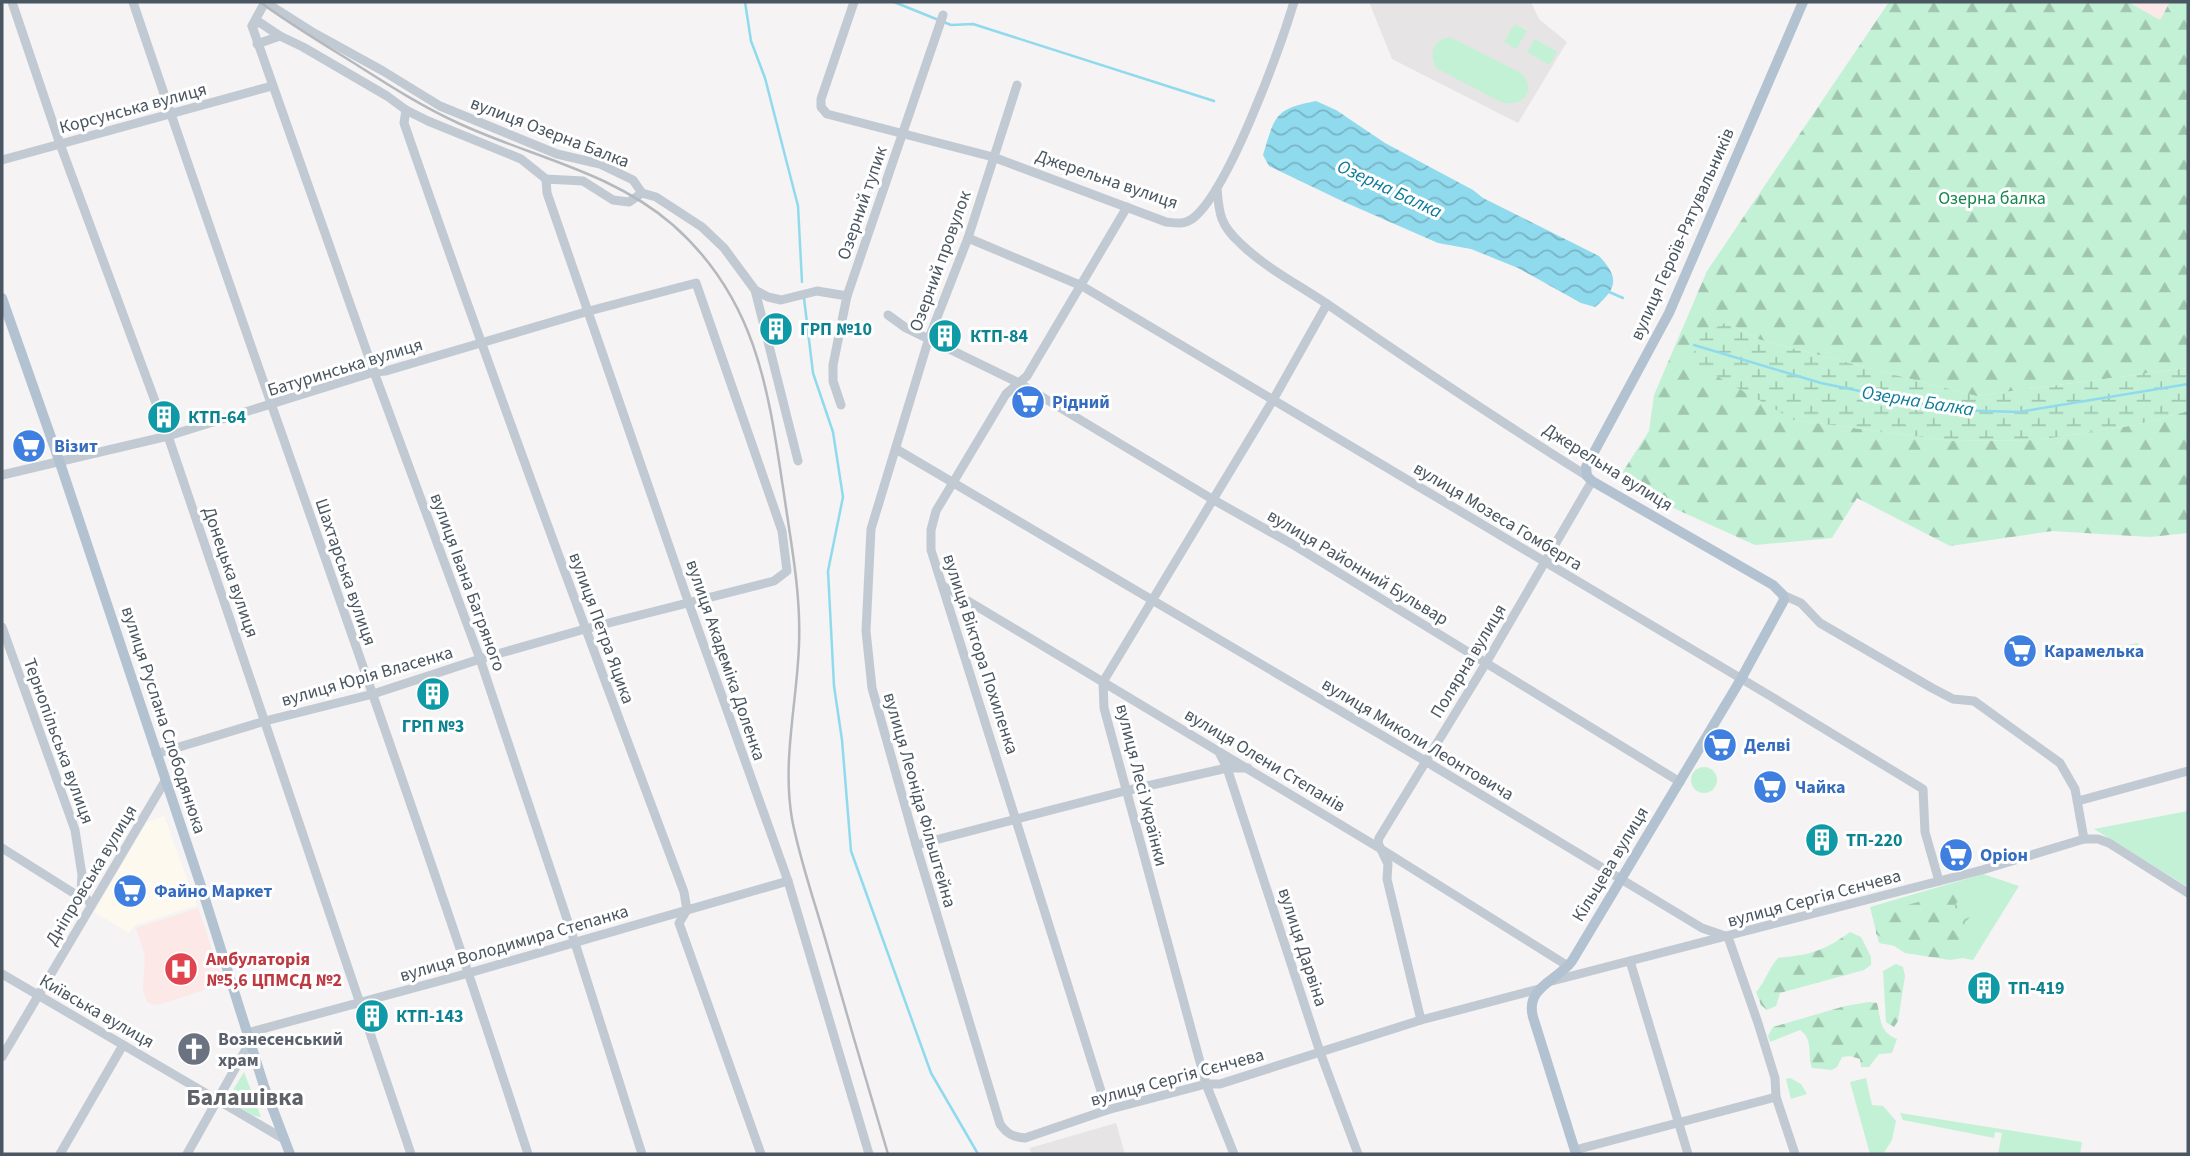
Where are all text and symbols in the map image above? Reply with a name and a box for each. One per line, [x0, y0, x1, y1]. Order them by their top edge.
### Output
street label: Корсунська вулиця [57, 77, 210, 140]
street label: вулиця Озерна Балка [467, 91, 633, 174]
street label: вулиця Героїв-Рятувальників [1624, 124, 1741, 344]
street label: Озерний тупик [831, 143, 894, 263]
street label: Джерельна вулиця [1032, 143, 1181, 216]
water label: Озерна Балка [1332, 153, 1446, 226]
park label: Озерна балка [1938, 186, 2046, 211]
street label: Озерний провулок [903, 187, 978, 335]
building icon: ГРП №10 [757, 310, 795, 348]
place label: ГРП №10 [800, 317, 872, 342]
building icon: КТП-84 [926, 317, 964, 355]
place label: КТП-84 [970, 324, 1028, 349]
street label: Батуринська вулиця [264, 332, 426, 403]
water label: Озерна Балка [1860, 379, 1976, 424]
supermarket icon: Рідний [1009, 383, 1047, 421]
place label: Рідний [1052, 390, 1110, 415]
building icon: КТП-64 [145, 398, 183, 436]
place label: КТП-64 [188, 405, 246, 430]
street label: Джерельна вулиця [1538, 417, 1678, 517]
supermarket icon: Візит [10, 427, 48, 465]
place label: Візит [54, 434, 98, 459]
street label: вулиця Мозеса Гомберга [1409, 456, 1587, 577]
street label: вулиця Івана Багряного [424, 490, 511, 675]
street label: Шахтарська вулиця [309, 495, 382, 649]
street label: Донецька вулиця [196, 503, 265, 641]
street label: вулиця Районний Бульвар [1262, 503, 1453, 632]
street label: вулиця Петра Яцика [562, 549, 641, 707]
street label: вулиця Віктора Похиленка [936, 551, 1025, 758]
street label: вулиця Академіка Доленка [679, 556, 772, 764]
street label: Полярна вулиця [1424, 599, 1512, 723]
street label: вулиця Руслана Слободянюка [115, 603, 212, 837]
supermarket icon: Карамелька [2001, 632, 2039, 670]
place label: Карамелька [2044, 639, 2144, 664]
street label: вулиця Юрія Власенка [278, 640, 456, 713]
street label: Тернопільська вулиця [17, 655, 100, 828]
street label: вулиця Миколи Леонтовича [1317, 672, 1519, 807]
building icon: ГРП №3 [414, 675, 452, 713]
street label: вулиця Леоніда Фільштейна [877, 690, 962, 911]
street label: вулиця Лесі Українки [1109, 701, 1174, 869]
street label: вулиця Олени Степанів [1180, 702, 1350, 818]
place label: ГРП №3 [402, 714, 464, 739]
supermarket icon: Делві [1701, 726, 1739, 764]
place label: Делві [1744, 733, 1790, 758]
supermarket icon: Чайка [1751, 768, 1789, 806]
place label: Чайка [1795, 775, 1846, 800]
street label: Дніпровська вулиця [40, 800, 143, 950]
street label: Кільцева вулиця [1566, 802, 1655, 927]
building icon: ТП-220 [1803, 821, 1841, 859]
place label: ТП-220 [1846, 828, 1902, 853]
supermarket icon: Оріон [1937, 836, 1975, 874]
place label: Оріон [1980, 843, 2028, 868]
street label: вулиця Сергія Сєнчева [1725, 863, 1904, 934]
supermarket icon: Файно Маркет [111, 872, 149, 910]
place label: Файно Маркет [154, 879, 272, 904]
street label: вулиця Дарвіна [1272, 885, 1333, 1010]
street label: вулиця Володимира Степанка [397, 899, 632, 988]
place label: Амбулаторія №5,6 ЦПМСД №2 [205, 947, 342, 993]
hospital icon: Амбулаторія №5,6 ЦПМСД №2 [162, 950, 200, 988]
street label: Київська вулиця [35, 968, 159, 1055]
building icon: ТП-419 [1965, 969, 2003, 1007]
place label: ТП-419 [2008, 976, 2064, 1001]
building icon: КТП-143 [353, 997, 391, 1035]
place label: КТП-143 [396, 1004, 463, 1029]
place label: Вознесенський храм [218, 1027, 343, 1073]
church icon: Вознесенський храм [175, 1030, 213, 1068]
street label: вулиця Сергія Сєнчева [1088, 1042, 1267, 1113]
district label: Балашівка [186, 1080, 304, 1115]

